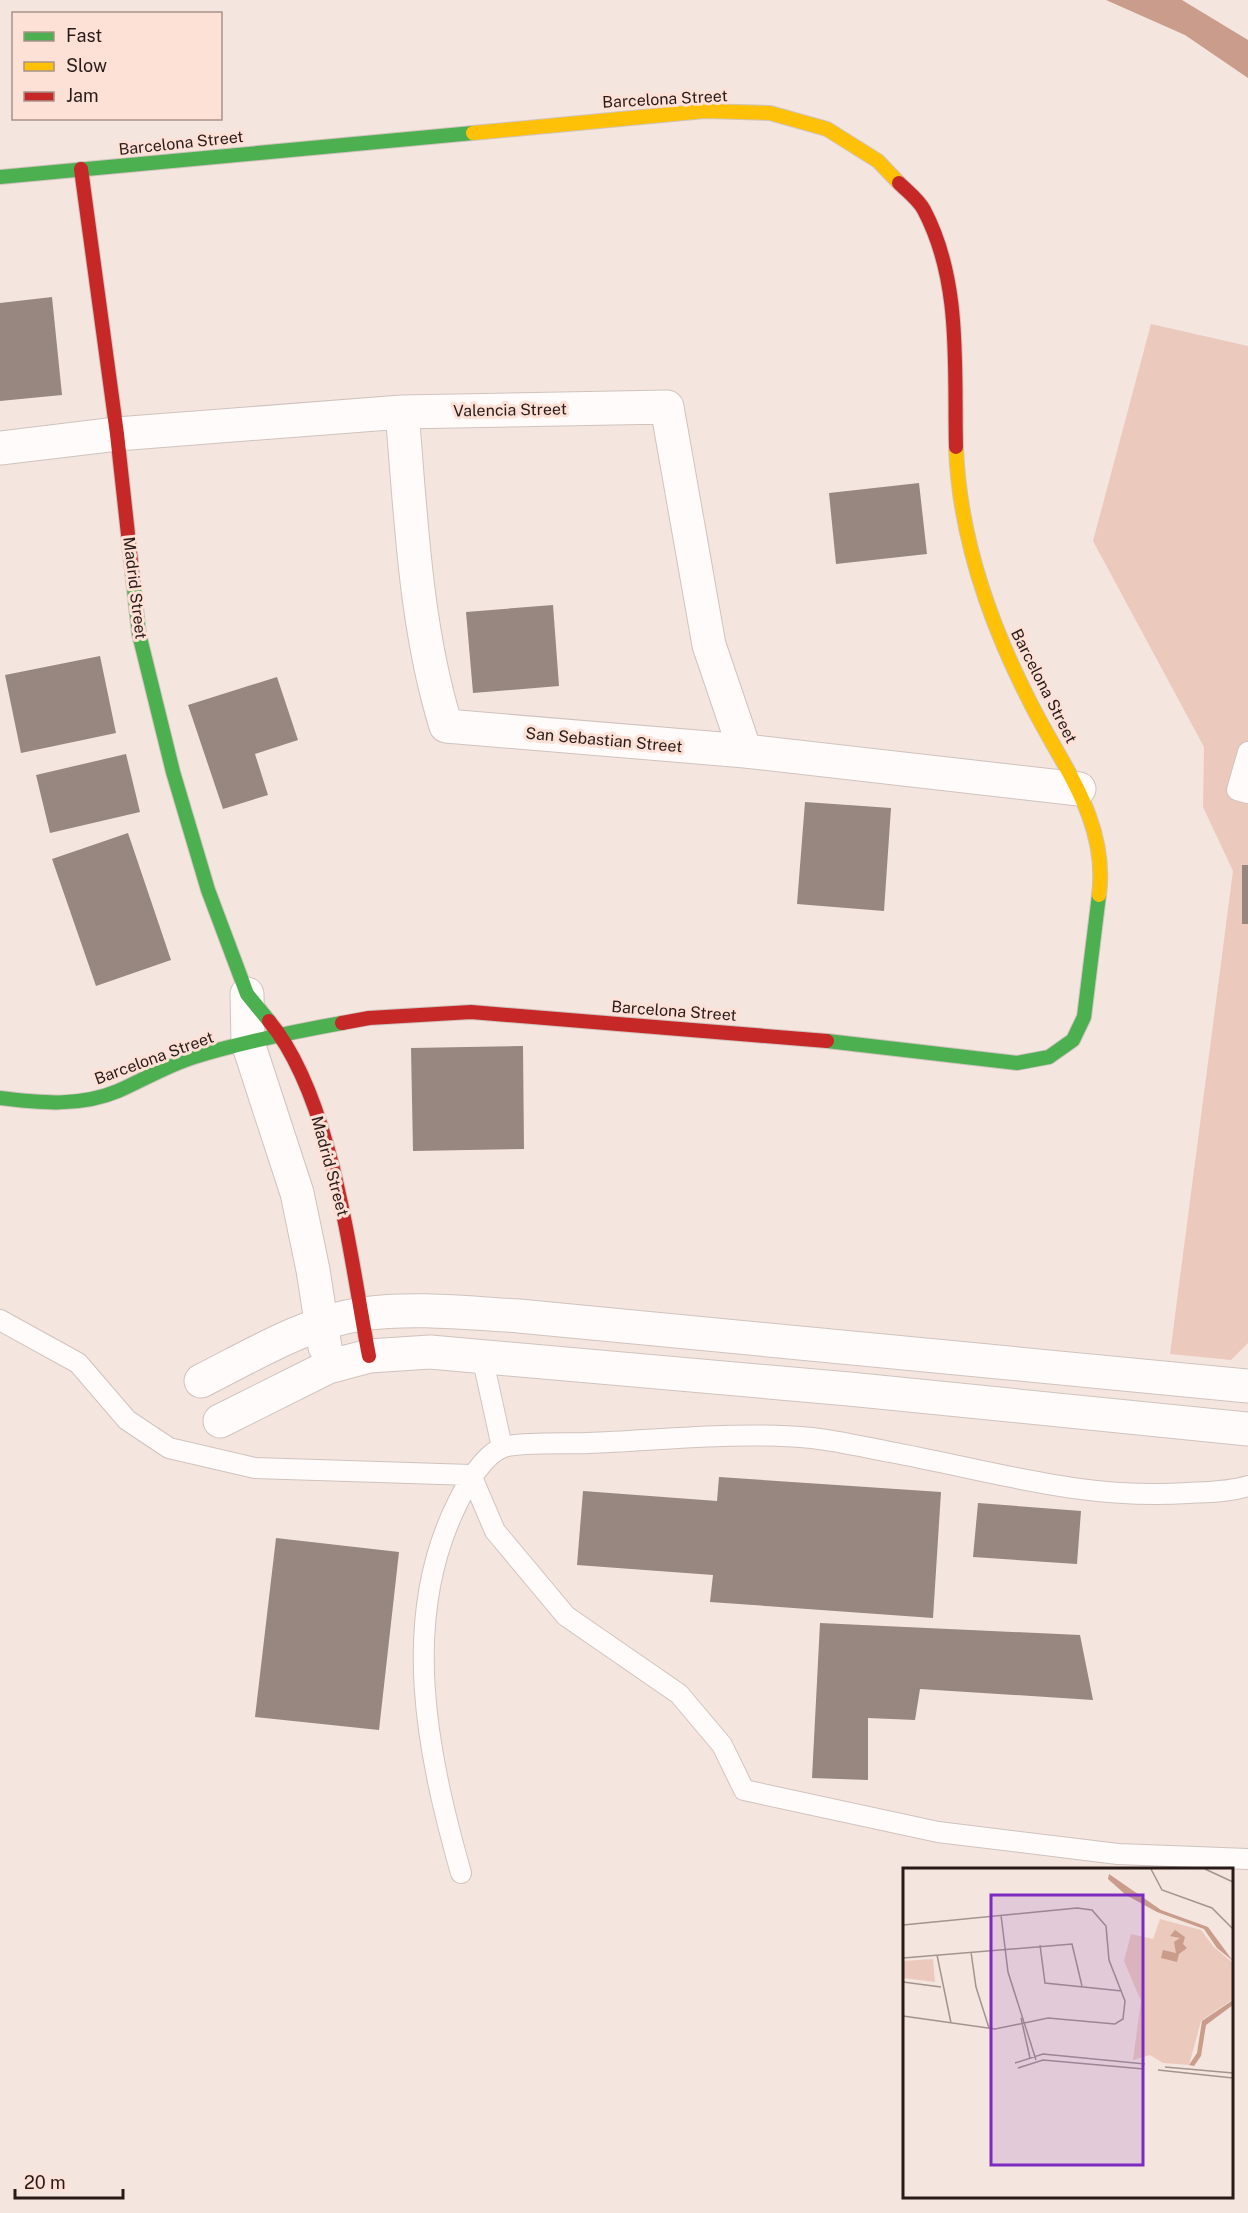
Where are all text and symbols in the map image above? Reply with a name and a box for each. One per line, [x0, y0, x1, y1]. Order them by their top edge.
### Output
legend [12, 12, 222, 120]
text: Fast [66, 25, 102, 46]
text: Slow [66, 55, 107, 76]
text: Jam [66, 85, 99, 106]
street label: Barcelona Street [602, 86, 728, 112]
street label: Barcelona Street [118, 127, 244, 159]
street label: Valencia Street [453, 400, 567, 420]
street label: Madrid Street [119, 536, 151, 640]
street label: Barcelona Street [1007, 626, 1081, 746]
street label: San Sebastian Street [525, 724, 683, 756]
street label: Barcelona Street [611, 997, 737, 1025]
street label: Barcelona Street [92, 1028, 216, 1088]
street label: Madrid Street [307, 1114, 353, 1218]
inset map [903, 1868, 1233, 2198]
scale bar [15, 2162, 123, 2200]
text: 20 m [24, 2172, 66, 2193]

